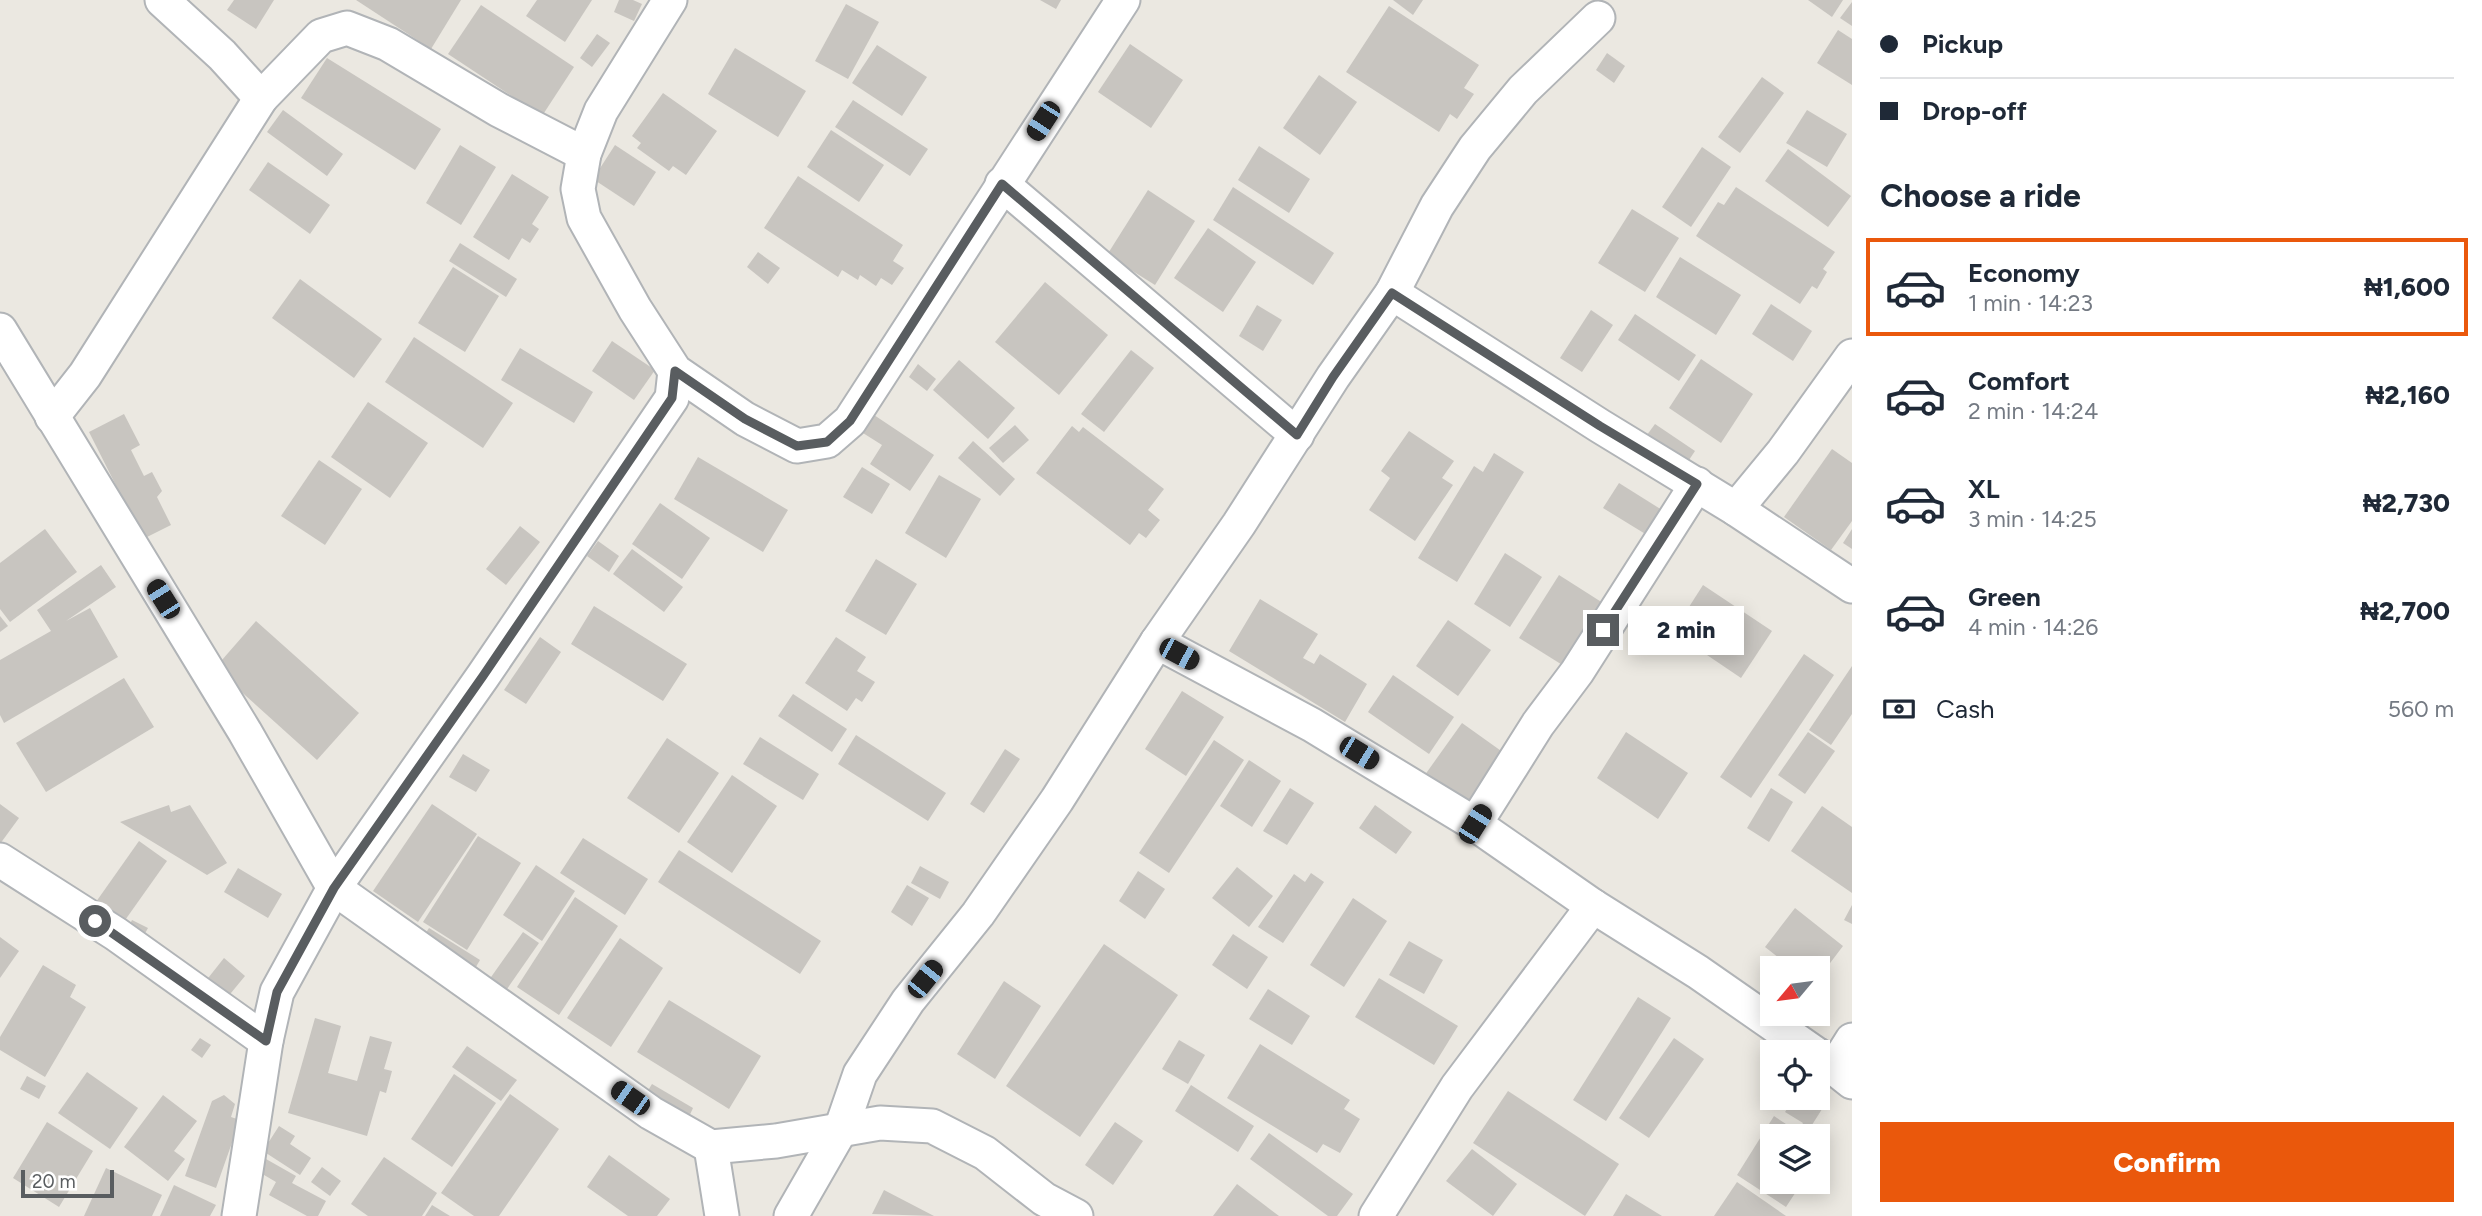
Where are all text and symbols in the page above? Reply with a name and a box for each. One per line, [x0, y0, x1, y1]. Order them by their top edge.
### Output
text: Pickup [1922, 28, 2003, 60]
text: Drop-off [1922, 95, 2027, 127]
car [1023, 98, 1064, 144]
text: Choose a ride [1880, 177, 2081, 215]
icon: car [1884, 256, 1947, 319]
text: Economy [1968, 257, 2080, 289]
text: ₦1,600 [2364, 271, 2450, 303]
text: 1 min · 14:23 [1968, 289, 2093, 317]
icon: car [1884, 364, 1947, 427]
text: Comfort [1968, 365, 2070, 397]
text: ₦2,160 [2366, 379, 2450, 411]
text: 2 min · 14:24 [1968, 397, 2098, 425]
icon: car [1884, 472, 1947, 535]
text: XL [1968, 473, 2000, 505]
text: ₦2,730 [2363, 487, 2450, 519]
text: 3 min · 14:25 [1968, 505, 2097, 533]
car [143, 576, 184, 622]
icon: car [1884, 580, 1947, 643]
text: Green [1968, 581, 2041, 613]
text: ₦2,700 [2360, 595, 2450, 627]
callout: 2 min [1628, 606, 1743, 654]
text: 4 min · 14:26 [1968, 613, 2098, 641]
route end [1587, 614, 1619, 646]
text: 2 min [1657, 616, 1715, 644]
car [1156, 635, 1203, 673]
icon: cash [1880, 690, 1918, 728]
text: Cash [1936, 693, 1995, 725]
text: 560 m [2388, 695, 2454, 723]
car [1336, 733, 1383, 773]
car [1455, 801, 1496, 847]
route start [79, 905, 111, 937]
car [904, 956, 947, 1002]
north arrow [1760, 956, 1830, 1026]
map controls [1760, 956, 1830, 1194]
button: locate [1760, 1040, 1830, 1110]
car [607, 1077, 654, 1119]
button: Confirm [1880, 1122, 2454, 1202]
button: layers [1760, 1124, 1830, 1194]
scale bar [21, 1167, 114, 1199]
text: 20 m [32, 1170, 76, 1193]

